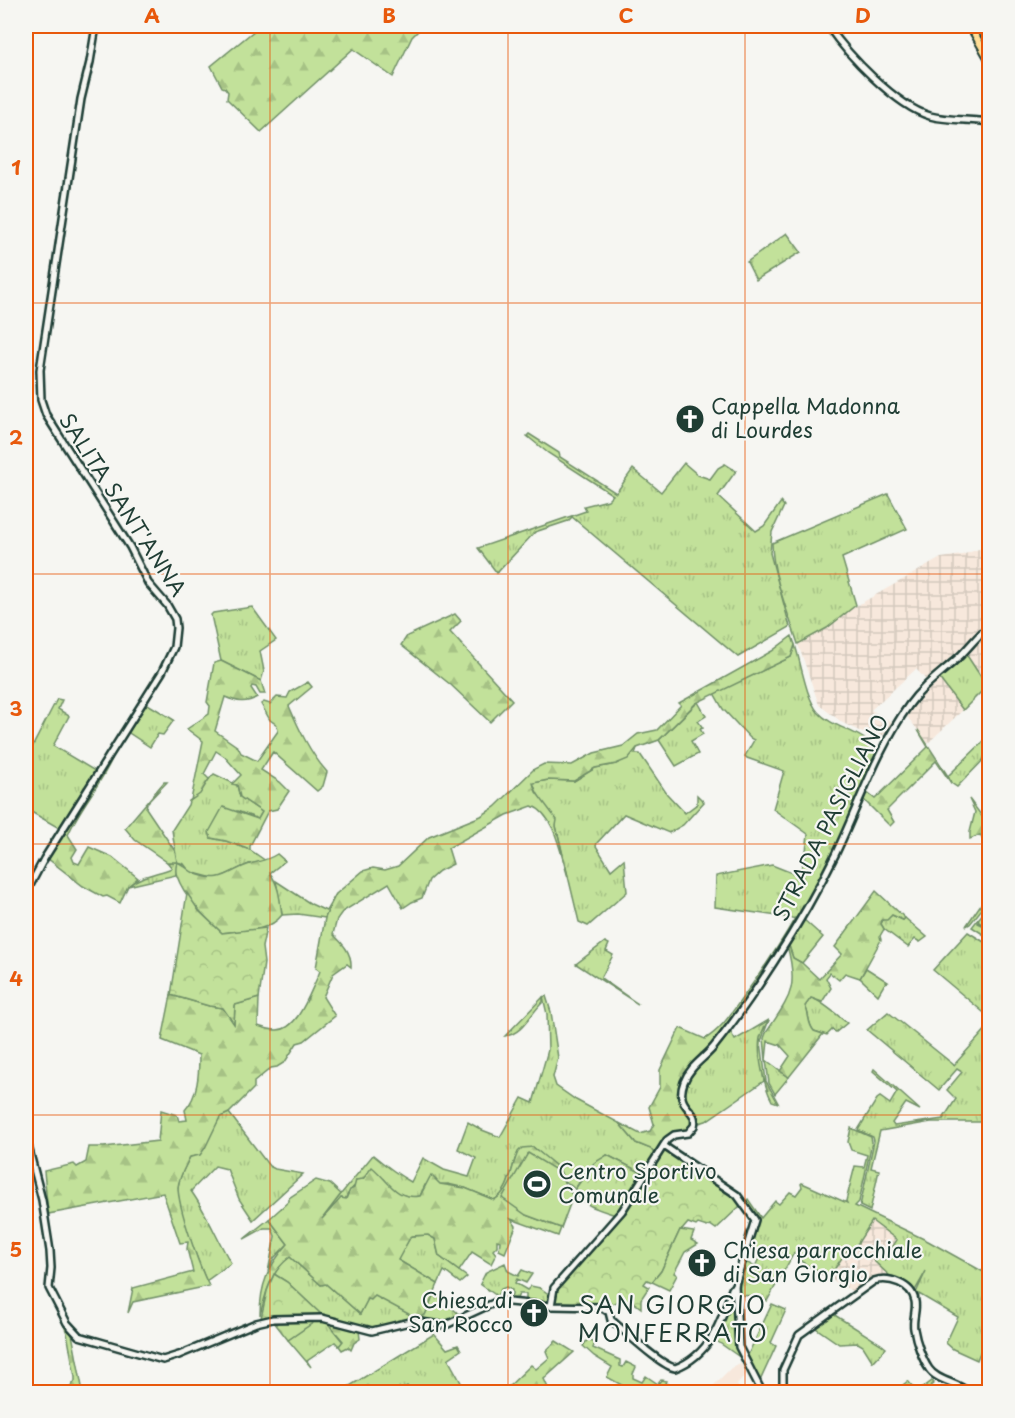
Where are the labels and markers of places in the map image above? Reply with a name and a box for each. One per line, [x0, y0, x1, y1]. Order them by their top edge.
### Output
place label: Cappella Madonna di Lourdes [711, 389, 900, 445]
church icon: Cappella Madonna di Lourdes [674, 403, 706, 435]
place label: Centro Sportivo Comunale [558, 1154, 717, 1210]
sports icon: Centro Sportivo Comunale [521, 1168, 553, 1200]
place label: Chiesa parrocchiale di San Giorgio [723, 1233, 923, 1289]
church icon: Chiesa parrocchiale di San Giorgio [686, 1247, 718, 1279]
place label: Chiesa di San Rocco [408, 1283, 513, 1339]
church icon: Chiesa di San Rocco [518, 1297, 550, 1329]

